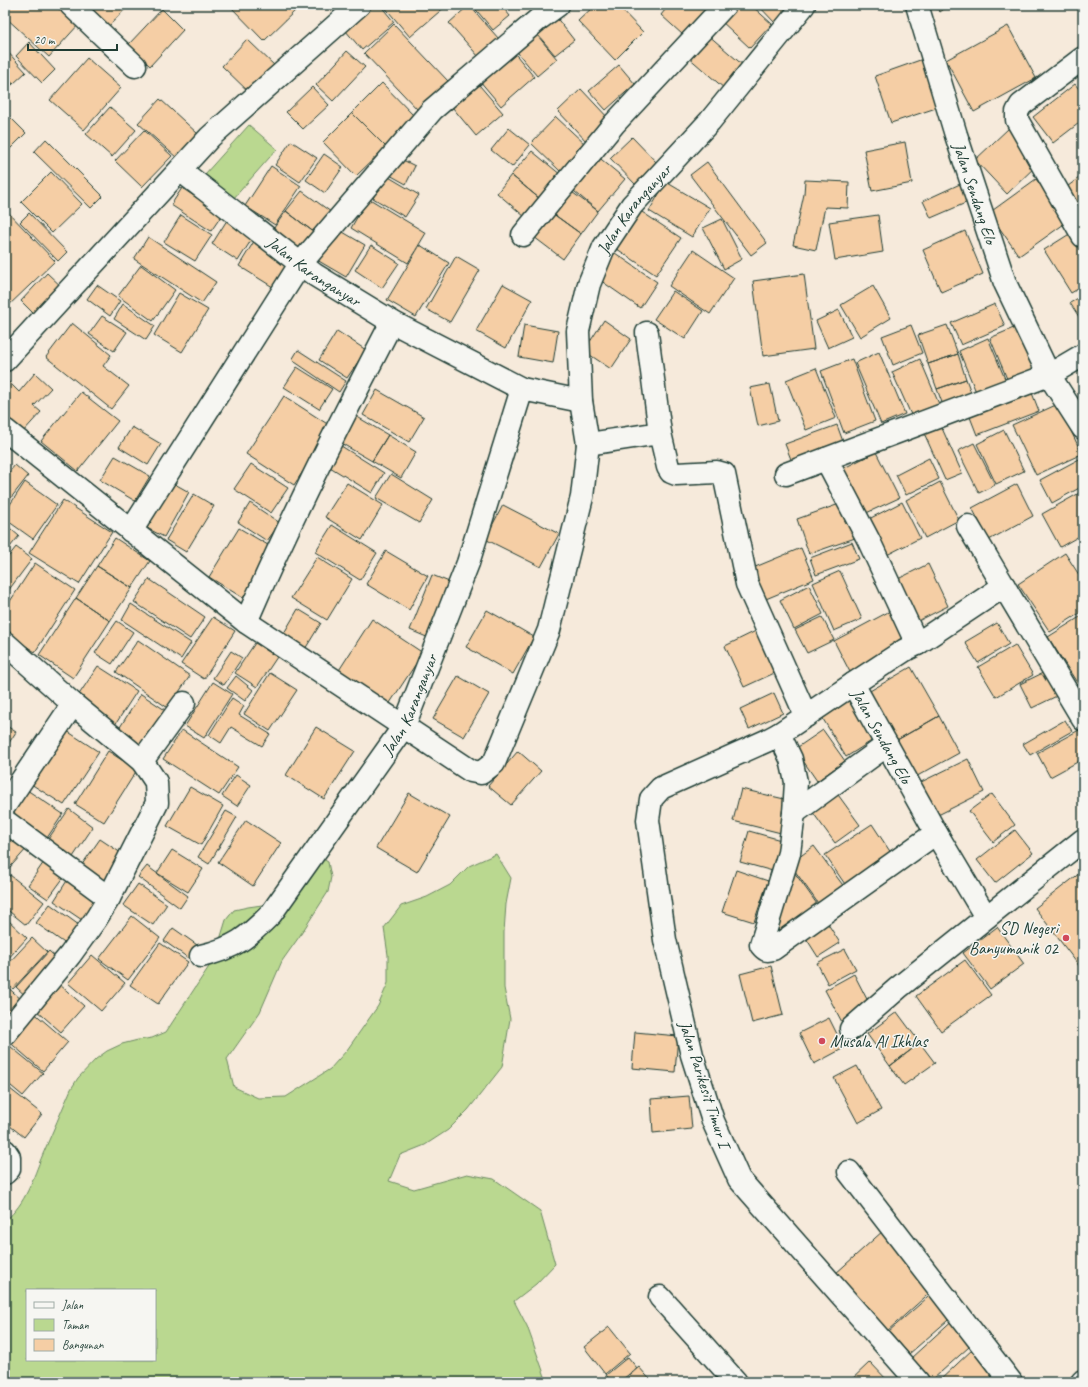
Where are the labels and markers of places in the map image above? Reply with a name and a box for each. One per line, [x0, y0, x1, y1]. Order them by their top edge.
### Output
place label: SD Negeri Banyumanik 02 [969, 918, 1061, 959]
marker: SD Negeri Banyumanik 02 [1061, 933, 1071, 943]
place label: Musala Al Ikhlas [830, 1031, 929, 1052]
marker: Musala Al Ikhlas [817, 1036, 827, 1046]

